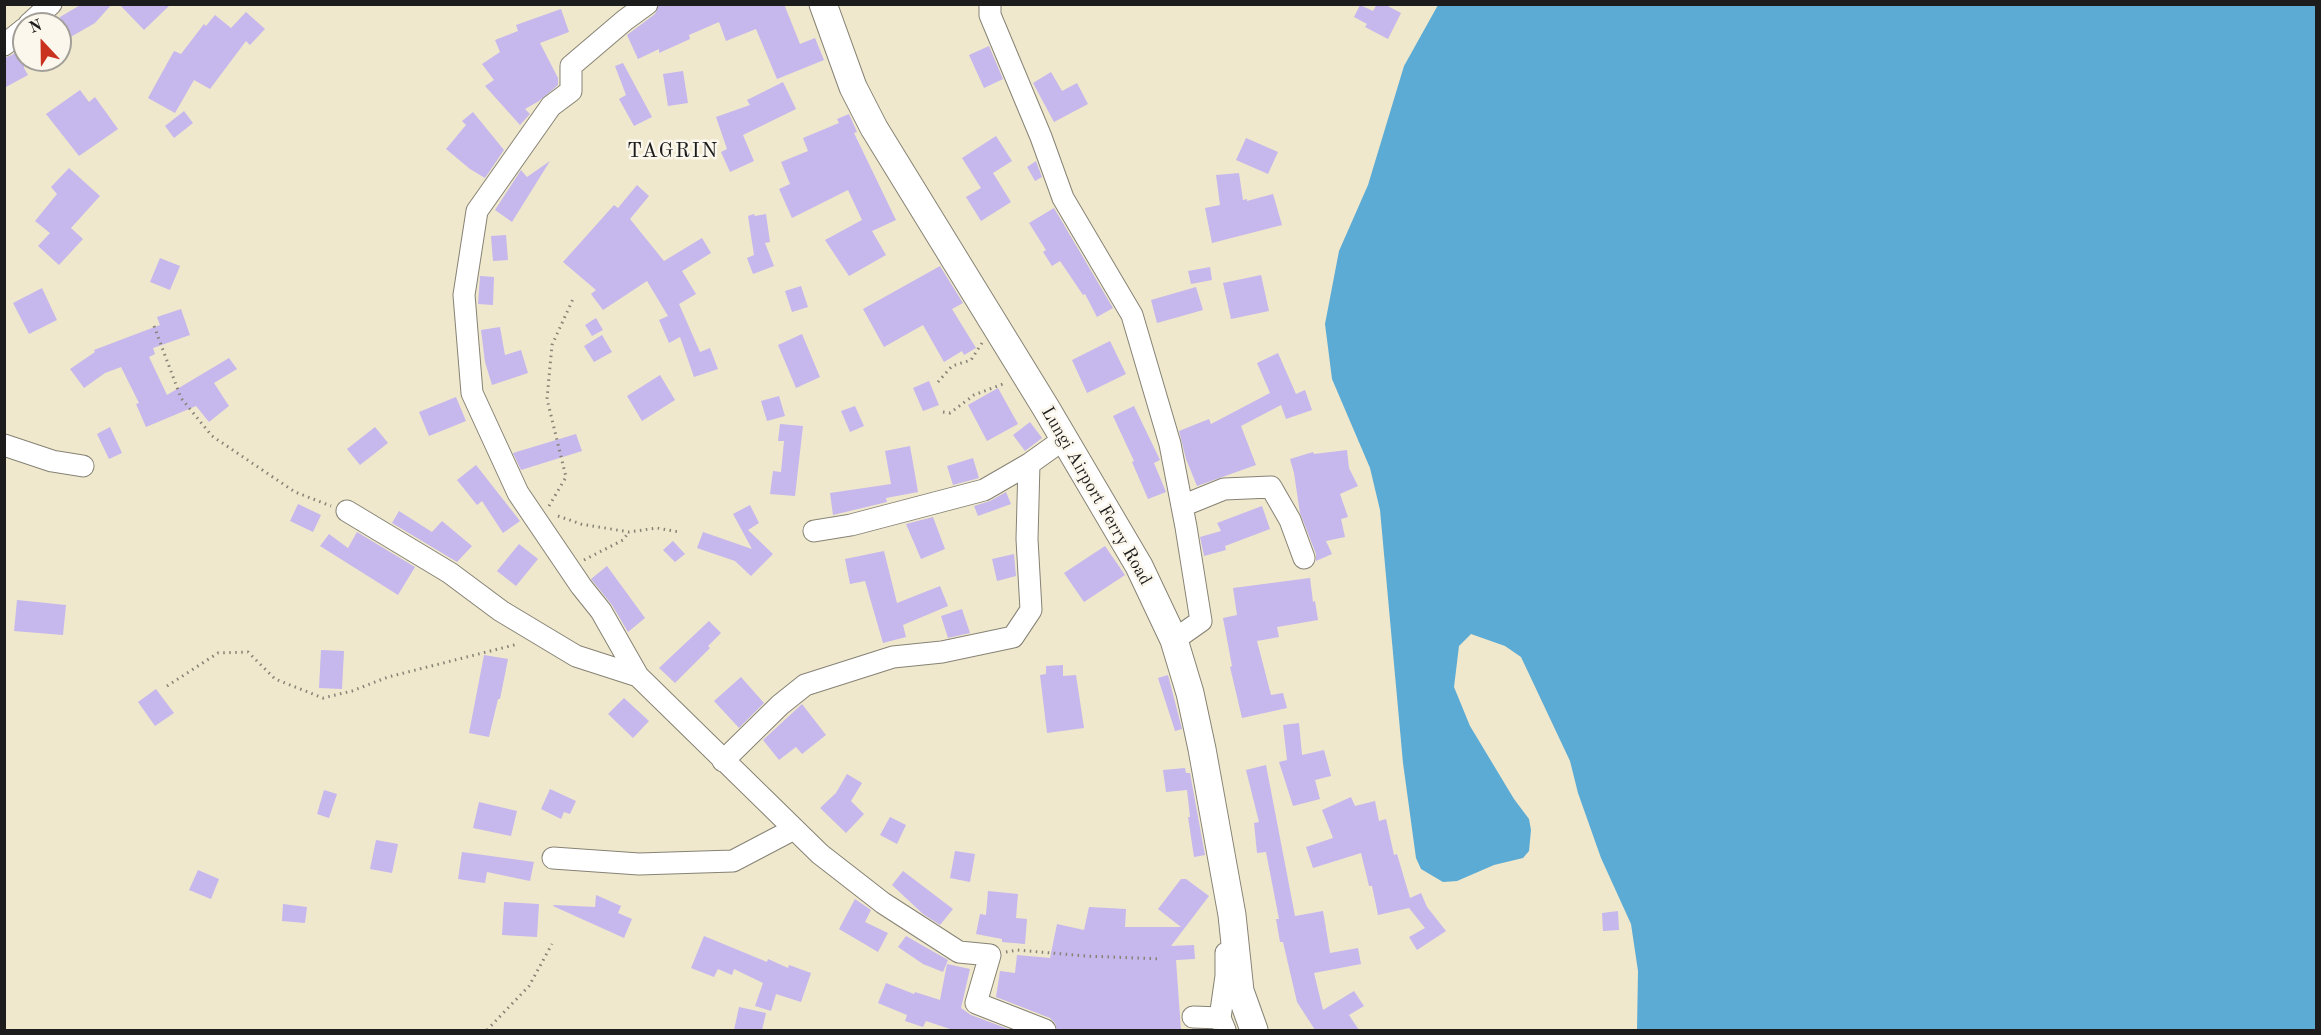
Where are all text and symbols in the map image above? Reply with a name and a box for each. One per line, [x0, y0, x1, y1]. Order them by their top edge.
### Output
north arrow [12, 12, 72, 72]
text: N [27, 17, 45, 37]
district label: TAGRIN [627, 138, 719, 164]
street label: Lungi Airport Ferry Road [1036, 403, 1156, 589]

